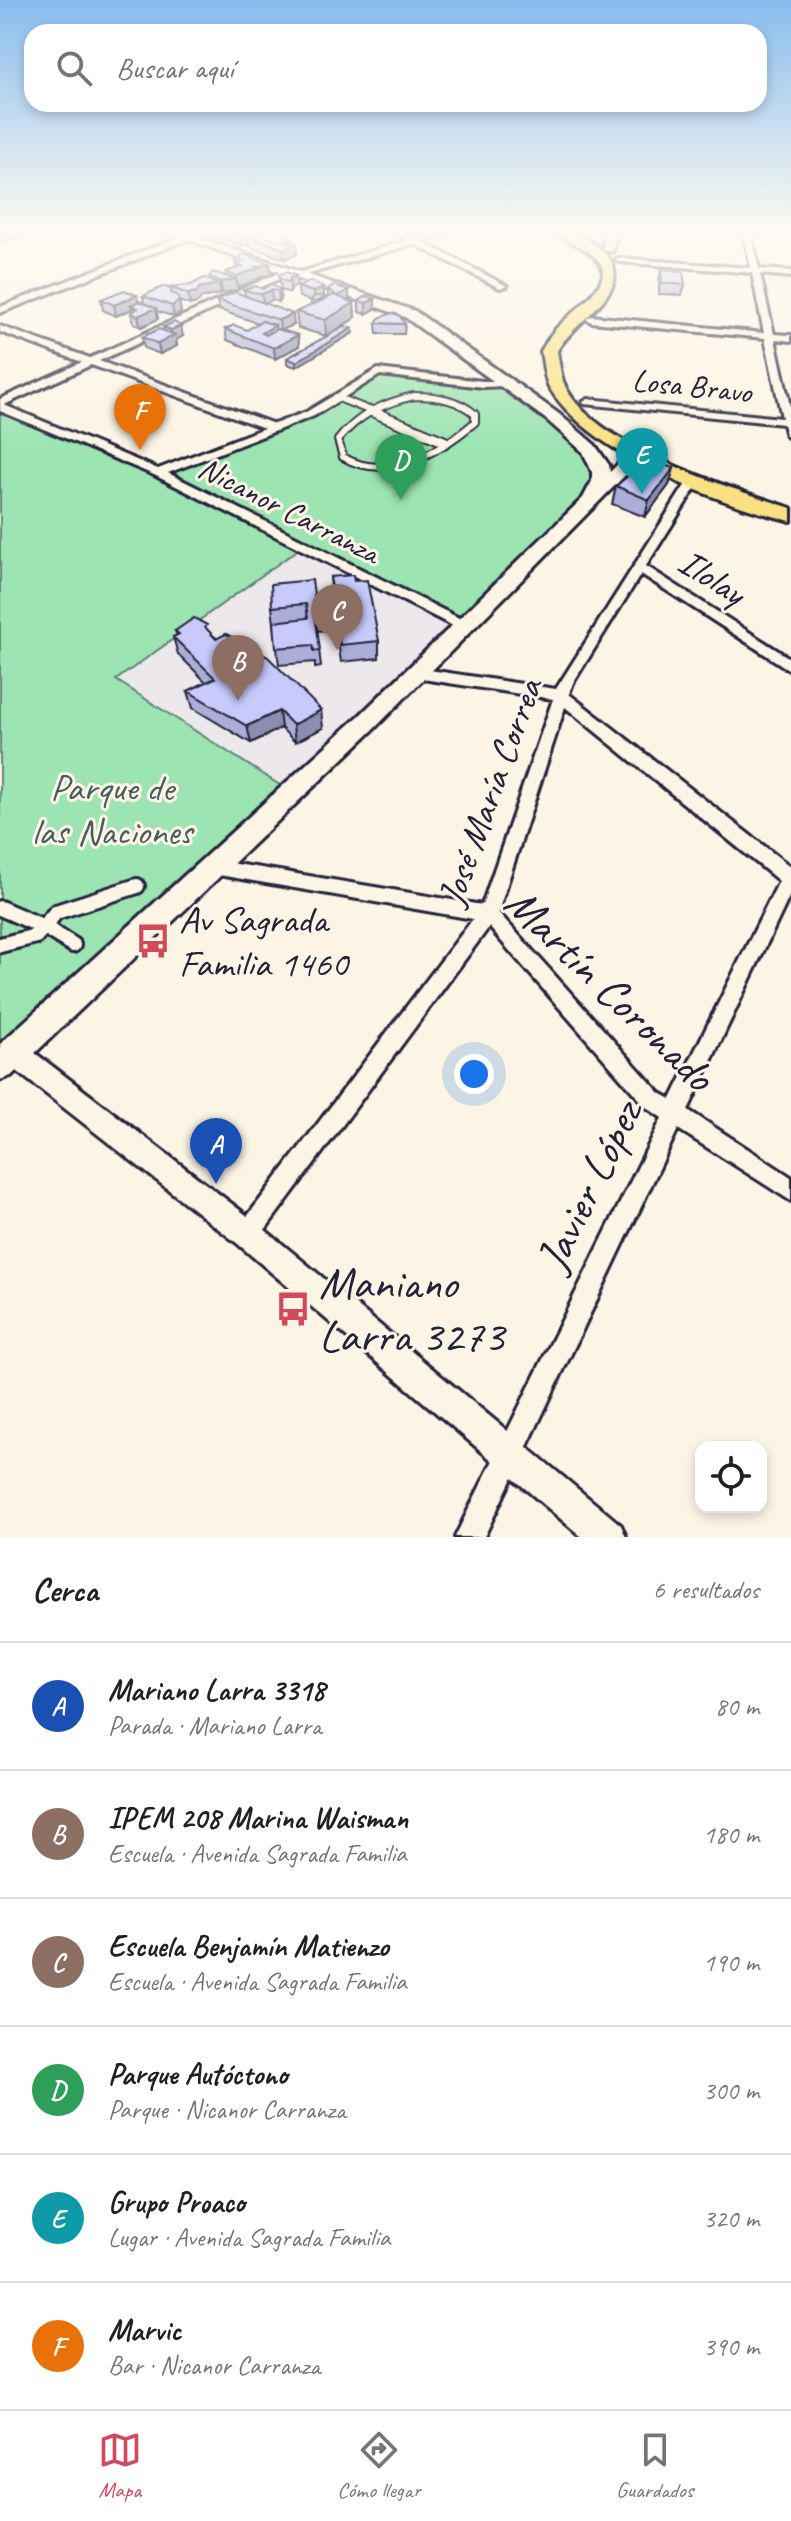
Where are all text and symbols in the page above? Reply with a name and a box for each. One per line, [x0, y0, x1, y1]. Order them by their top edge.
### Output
search box [24, 24, 767, 112]
icon: search [52, 46, 96, 90]
text: Buscar aquí [116, 49, 234, 87]
street label: Losa Bravo [631, 359, 755, 413]
pin: F [114, 384, 166, 450]
pin: E [616, 428, 668, 494]
pin: D [375, 434, 427, 500]
street label: Nicanor Carranza [192, 447, 389, 574]
street label: Ilolay [670, 538, 757, 618]
pin: C [311, 584, 363, 650]
pin: B [212, 635, 264, 701]
street label: José María Correa [427, 670, 553, 913]
park label: Parque de las Naciones [32, 764, 195, 855]
street label: Martín Coronado [493, 874, 729, 1106]
place label: Av Sagrada Familia 1460 [179, 896, 351, 987]
bus stop icon: Av Sagrada Familia 1460 [134, 922, 172, 960]
your location [454, 1054, 494, 1094]
street label: Javier López [522, 1088, 656, 1282]
pin: A [190, 1118, 242, 1184]
place label: Maniano Larra 3273 [319, 1254, 507, 1365]
bus stop icon: Maniano Larra 3273 [274, 1290, 312, 1328]
map controls [695, 1441, 767, 1513]
button: locate [695, 1441, 767, 1513]
text: Cerca [32, 1568, 98, 1611]
text: 6 resultados [653, 1573, 759, 1606]
text: Mariano Larra 3318 [108, 1671, 325, 1709]
text: A [51, 1690, 65, 1723]
text: 80 m [715, 1690, 759, 1723]
text: Parada · Mariano Larra [108, 1709, 322, 1742]
text: IPEM 208 Marina Waisman [108, 1799, 408, 1837]
text: B [51, 1818, 65, 1851]
text: 180 m [703, 1818, 759, 1851]
text: Escuela · Avenida Sagrada Familia [108, 1837, 406, 1870]
text: Escuela Benjamín Matienzo [108, 1927, 389, 1965]
text: C [52, 1946, 64, 1979]
text: 190 m [703, 1946, 759, 1979]
text: Escuela · Avenida Sagrada Familia [108, 1965, 406, 1998]
text: Parque Autóctono [108, 2055, 288, 2093]
text: D [50, 2074, 66, 2107]
text: 300 m [703, 2074, 759, 2107]
text: Parque · Nicanor Carranza [108, 2093, 346, 2126]
text: Grupo Proaco [108, 2183, 245, 2221]
text: E [51, 2202, 65, 2235]
text: 320 m [703, 2202, 759, 2235]
text: Lugar · Avenida Sagrada Familia [108, 2221, 390, 2254]
text: Marvic [108, 2311, 181, 2349]
text: F [52, 2330, 64, 2363]
text: 390 m [703, 2330, 759, 2363]
text: Bar · Nicanor Carranza [108, 2349, 320, 2382]
tab: Mapa [98, 2428, 142, 2504]
tab: Cómo llegar [337, 2428, 421, 2504]
tab: Guardados [616, 2428, 693, 2504]

